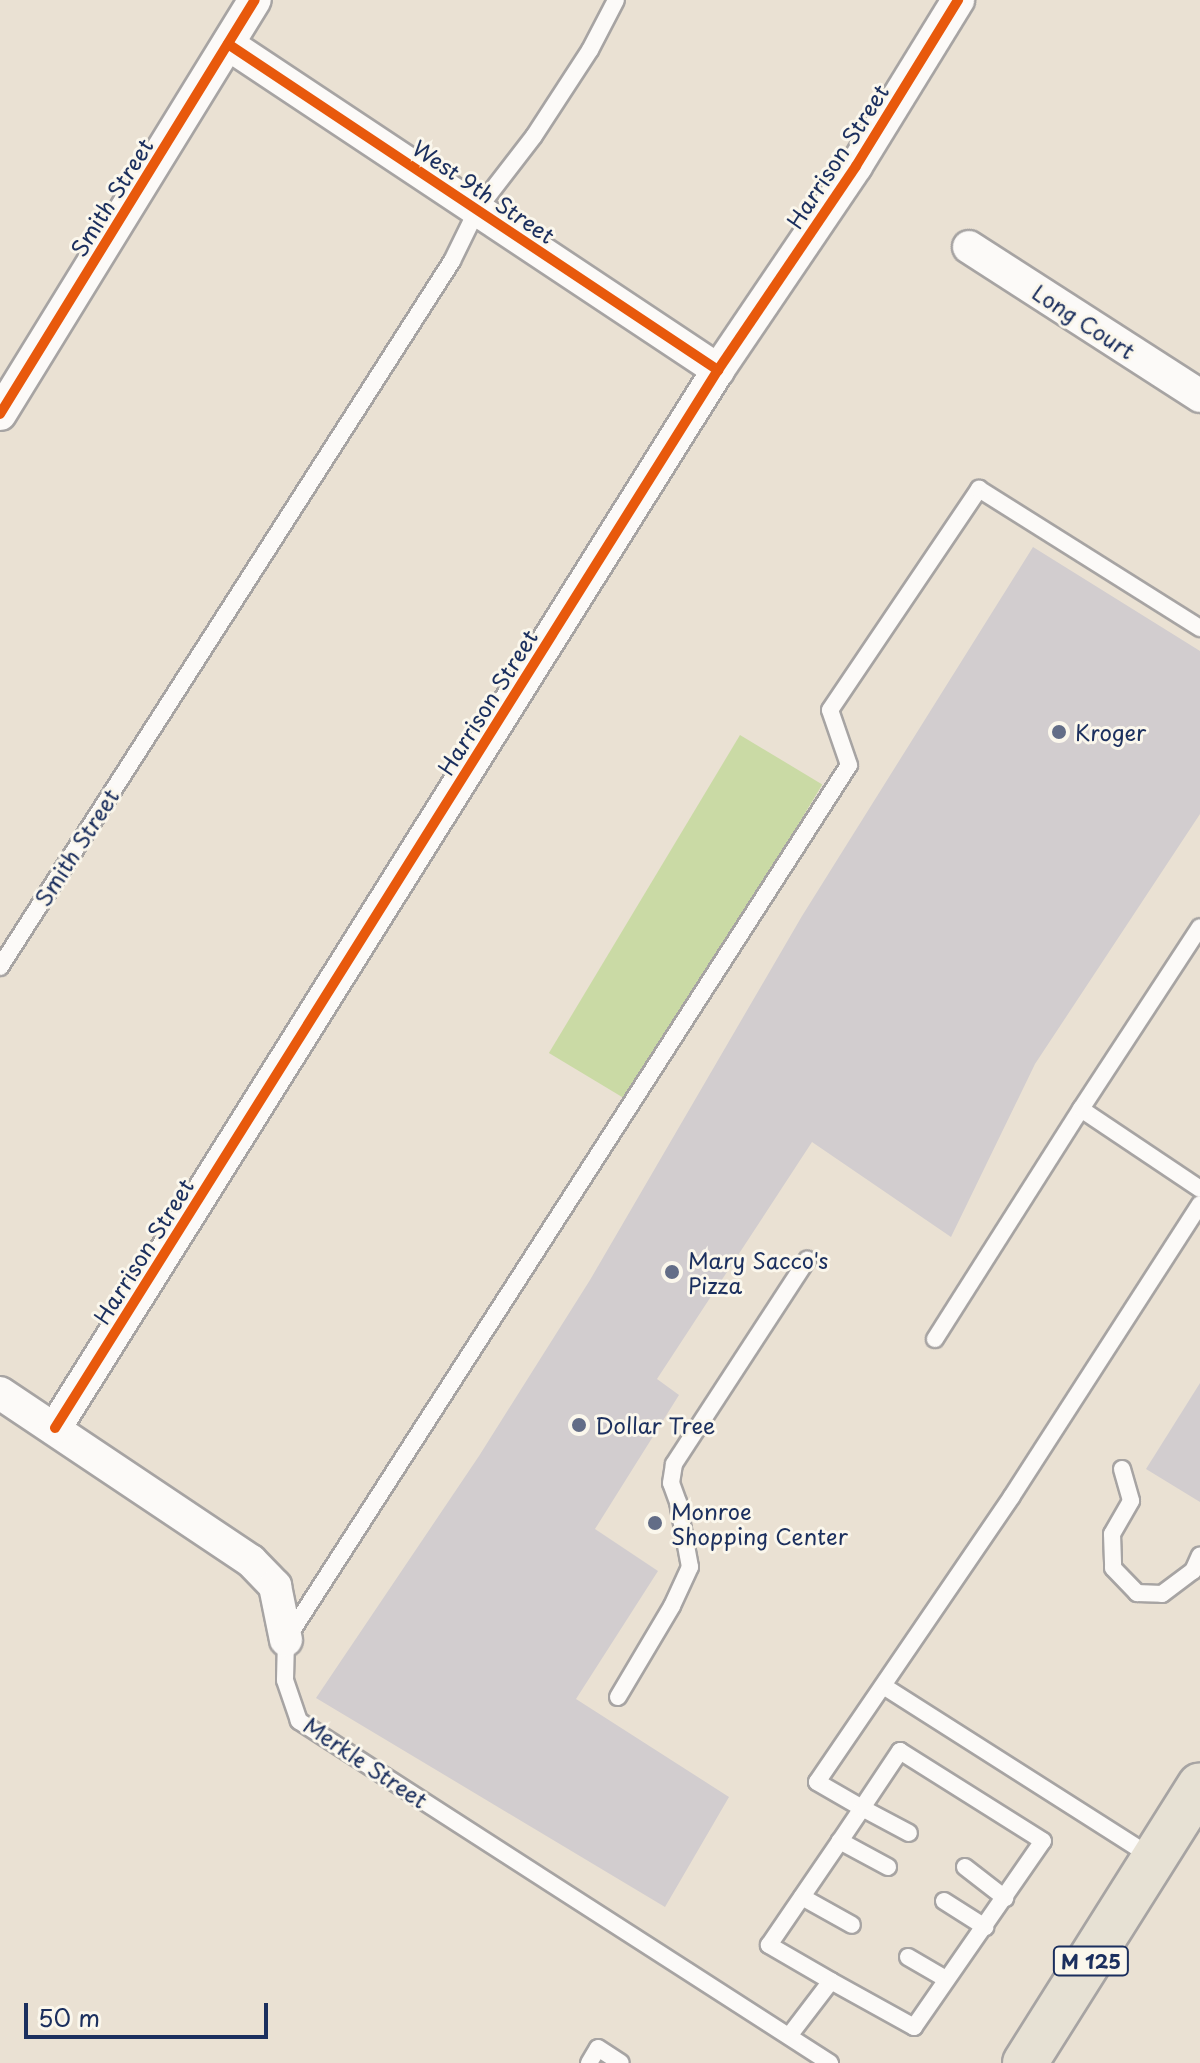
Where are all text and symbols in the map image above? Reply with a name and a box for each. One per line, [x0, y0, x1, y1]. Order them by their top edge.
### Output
street label: Harrison Street [781, 79, 893, 233]
street label: Smith Street [64, 133, 158, 261]
street label: West 9th Street [408, 134, 560, 248]
street label: Long Court [1028, 278, 1140, 364]
street label: Harrison Street [432, 625, 542, 779]
place label: Kroger [1075, 719, 1146, 745]
marker: Kroger [1050, 723, 1068, 741]
street label: Smith Street [28, 783, 124, 911]
street label: Harrison Street [88, 1174, 198, 1328]
place label: Mary Sacco's Pizza [688, 1246, 828, 1298]
marker: Mary Sacco's Pizza [663, 1263, 681, 1281]
place label: Dollar Tree [595, 1412, 716, 1438]
marker: Dollar Tree [570, 1416, 588, 1434]
place label: Monroe Shopping Center [671, 1497, 848, 1548]
marker: Monroe Shopping Center [646, 1514, 664, 1532]
street label: Merkle Street [298, 1710, 434, 1814]
road number: M 125 [1051, 1945, 1131, 1977]
scale bar [28, 1987, 272, 2037]
text: 50 m [38, 1999, 100, 2035]

